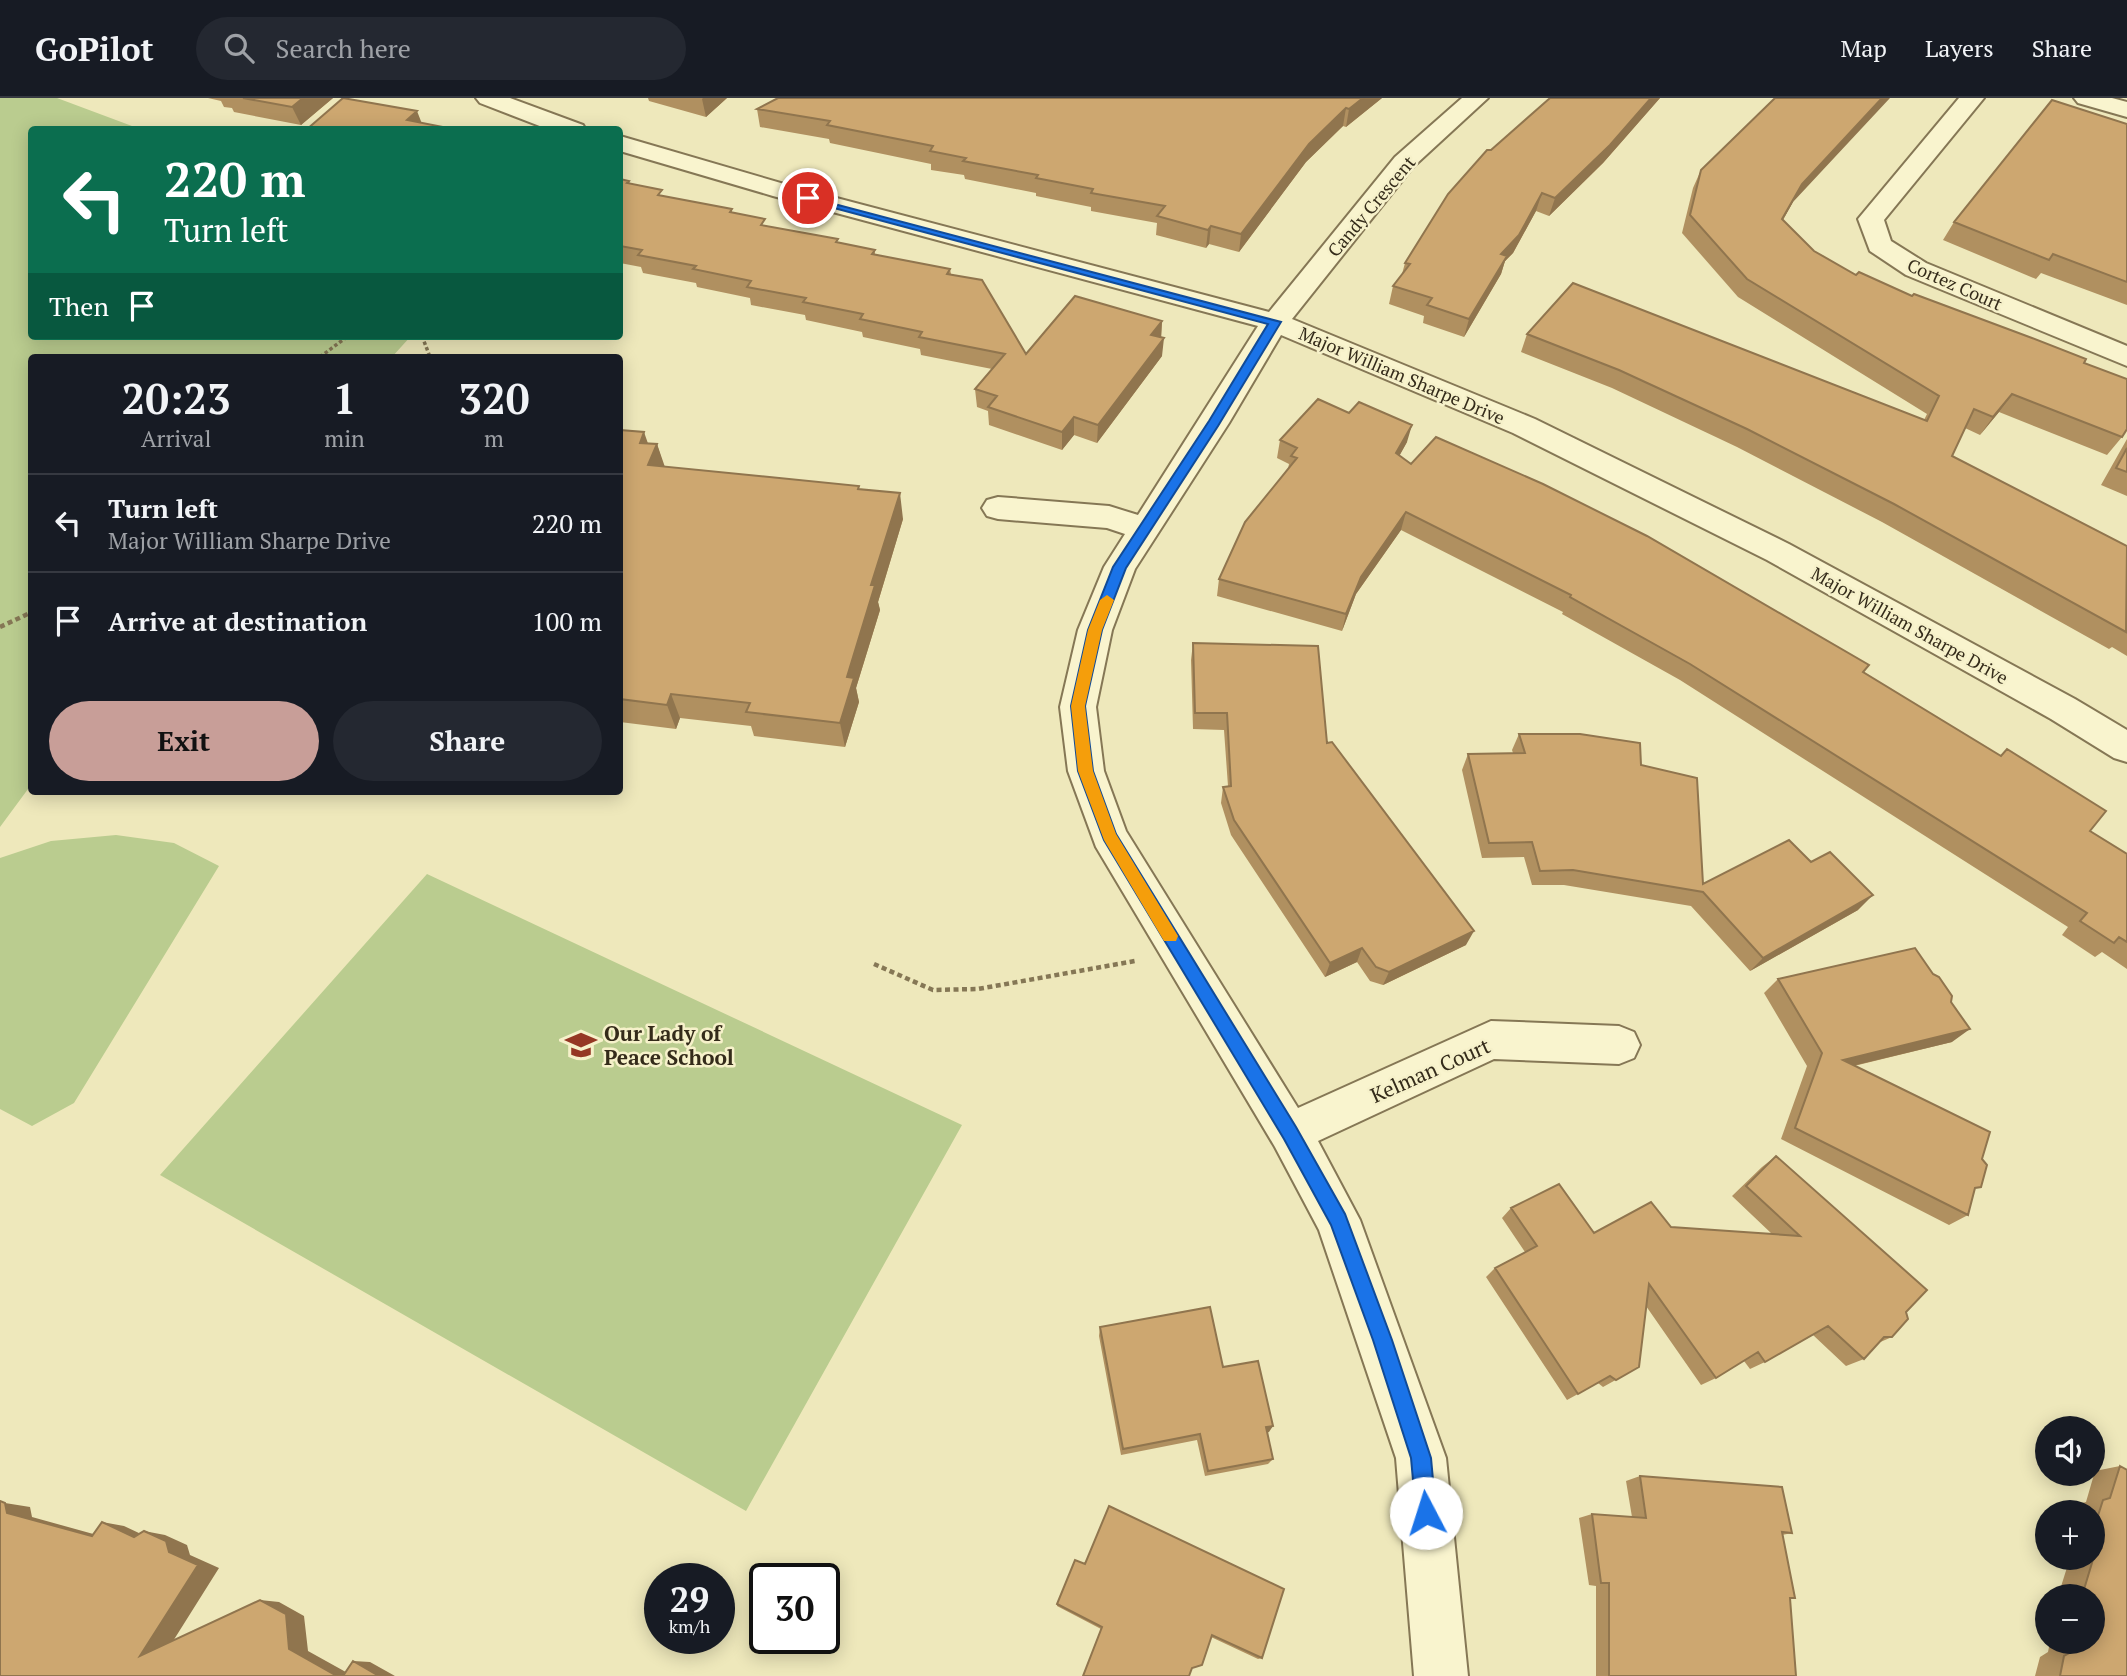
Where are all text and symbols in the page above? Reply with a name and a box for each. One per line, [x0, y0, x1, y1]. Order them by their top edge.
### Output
search box [196, 17, 686, 80]
text: GoPilot [35, 27, 154, 70]
icon: search [220, 29, 258, 67]
text: Search here [276, 31, 411, 65]
text: Map [1840, 32, 1887, 64]
text: Layers [1925, 32, 1994, 64]
text: Share [2032, 32, 2092, 64]
text: 220 m [164, 146, 306, 211]
street label: Candy Crescent [1322, 150, 1420, 261]
icon: left [49, 154, 140, 245]
pin [778, 168, 838, 228]
icon: arrive [789, 179, 827, 217]
text: Turn left [164, 209, 288, 251]
street label: Cortez Court [1904, 252, 2007, 316]
icon: arrive [123, 287, 161, 325]
text: Then [49, 289, 109, 323]
street label: Major William Sharpe Drive [1295, 321, 1509, 429]
text: 20:23 [122, 370, 231, 426]
text: 1 [333, 370, 356, 426]
text: 320 [458, 370, 529, 426]
text: Arrival [141, 423, 211, 454]
text: min [324, 423, 365, 454]
text: m [484, 423, 504, 454]
text: Turn left [108, 491, 218, 525]
icon: left [49, 504, 87, 542]
text: 220 m [532, 506, 602, 540]
text: Major William Sharpe Drive [108, 525, 391, 556]
street label: Major William Sharpe Drive [1807, 561, 2013, 689]
icon: arrive [49, 602, 87, 640]
text: Arrive at destination [108, 604, 367, 638]
text: 100 m [532, 604, 602, 638]
button: Exit [49, 701, 319, 781]
button: Share [333, 701, 602, 781]
place label: Our Lady of Peace School [604, 1019, 734, 1071]
school or university icon: Our Lady of Peace School [564, 1028, 598, 1062]
street label: Kelman Court [1366, 1031, 1494, 1109]
map controls [2035, 1416, 2105, 1654]
button: sound [2035, 1416, 2105, 1486]
position arrow [1389, 1476, 1463, 1550]
button: + [2035, 1500, 2105, 1570]
speed limit sign: 30 [749, 1563, 840, 1654]
text: 29 [670, 1576, 709, 1622]
button: − [2035, 1584, 2105, 1654]
text: km/h [669, 1614, 710, 1638]

